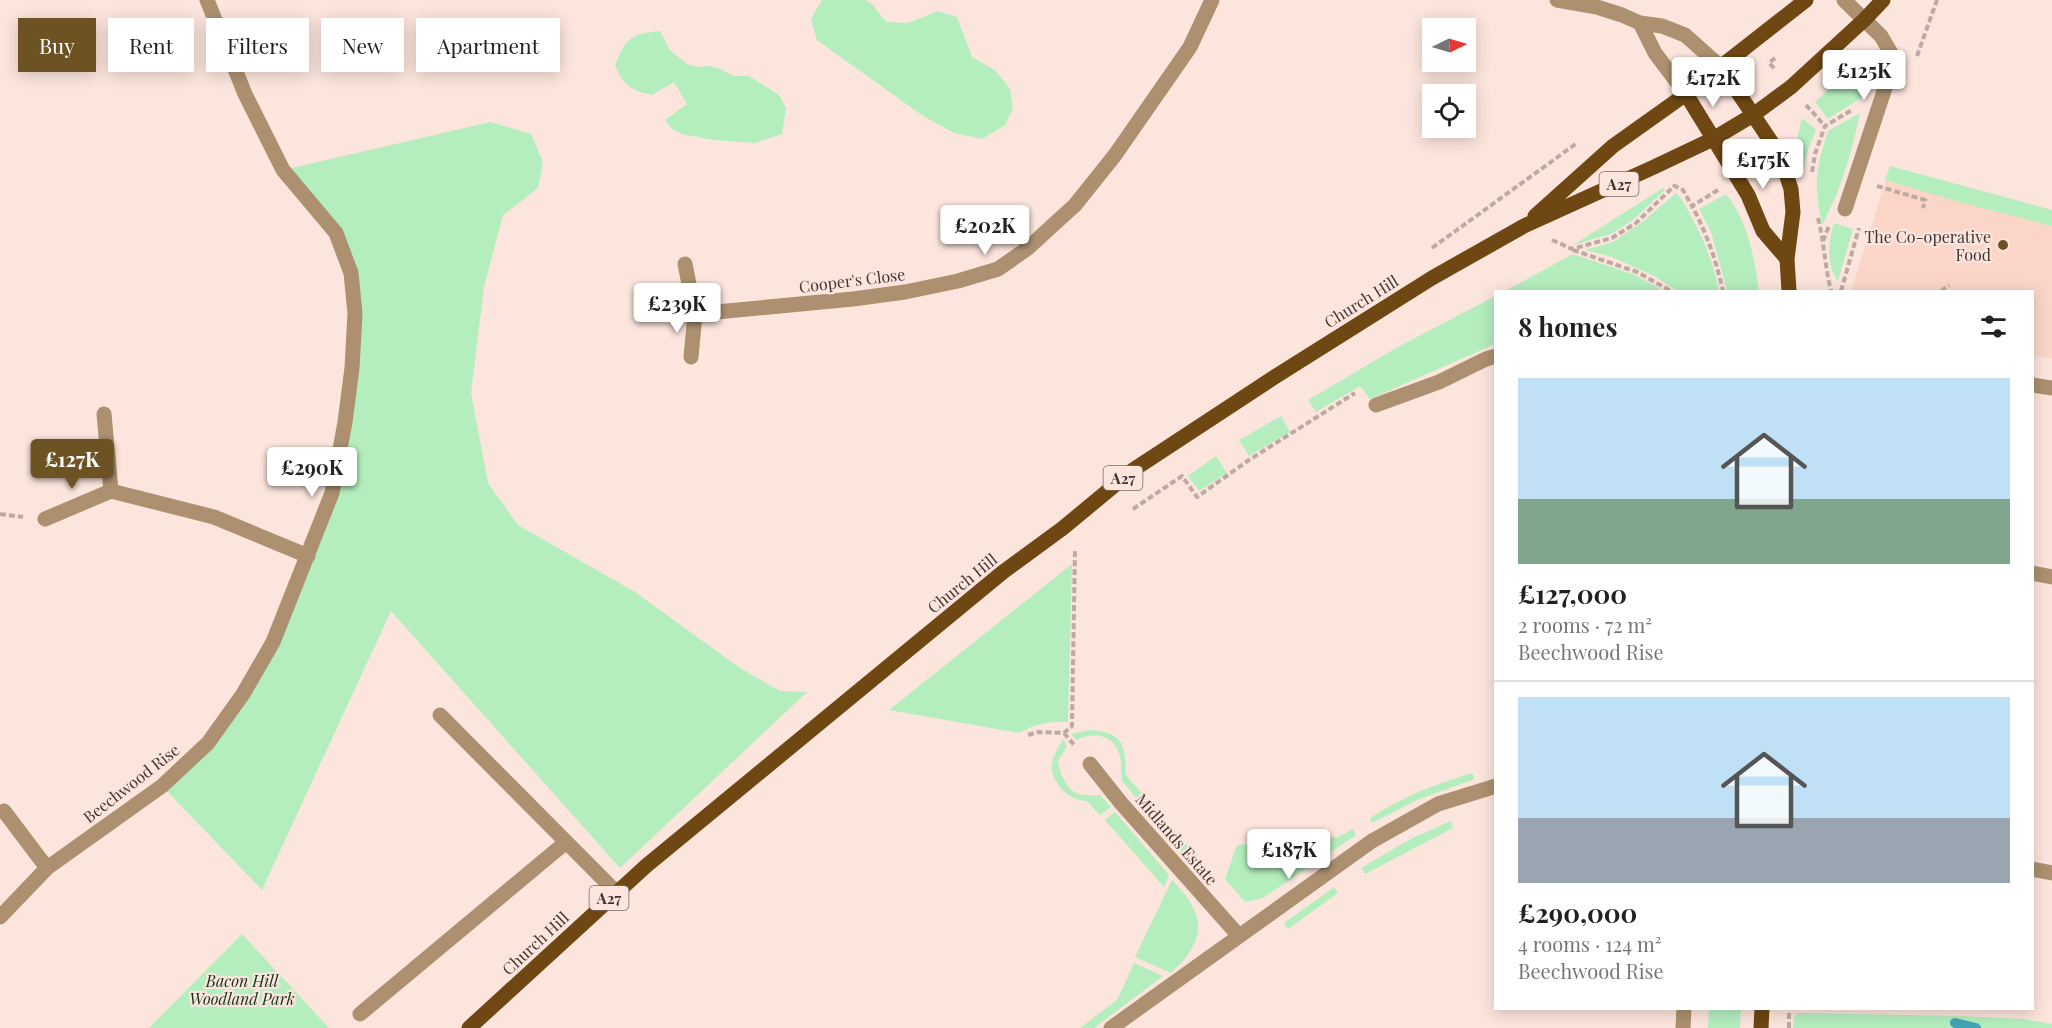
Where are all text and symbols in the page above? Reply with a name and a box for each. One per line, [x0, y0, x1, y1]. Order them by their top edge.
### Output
chip: Buy [18, 18, 96, 72]
chip: Rent [108, 18, 194, 72]
chip: Filters [206, 18, 309, 72]
chip: New [321, 18, 404, 72]
chip: Apartment [416, 18, 560, 72]
north arrow [1422, 18, 1476, 72]
map controls [1422, 18, 1476, 138]
pin: £125K [1822, 50, 1906, 101]
text: £125K [1837, 56, 1891, 83]
pin: £172K [1671, 57, 1755, 108]
text: £172K [1686, 63, 1740, 90]
button: locate [1422, 84, 1476, 138]
pin: £175K [1721, 139, 1805, 190]
text: £175K [1736, 145, 1790, 172]
road number: A27 [1600, 172, 1638, 196]
pin: £202K [943, 205, 1027, 256]
text: £202K [954, 211, 1016, 238]
place label: The Co-operative Food [1865, 226, 1991, 265]
marker: The Co-operative Food [1996, 238, 2010, 252]
street label: Cooper's Close [798, 263, 906, 297]
street label: Church Hill [1320, 270, 1402, 332]
pin: £239K [635, 283, 719, 334]
text: £239K [648, 289, 706, 316]
text: 8 homes [1518, 309, 1617, 344]
icon: filters [1977, 310, 2010, 343]
icon: home [1710, 417, 1818, 525]
pin: £127K [30, 439, 114, 490]
text: £127K [45, 445, 99, 472]
pin: £290K [270, 447, 354, 498]
text: £290K [281, 453, 343, 480]
road number: A27 [1104, 466, 1142, 490]
street label: Church Hill [923, 548, 1001, 617]
text: £127,000 [1518, 576, 1627, 611]
text: 2 rooms · 72 m² [1518, 611, 1652, 638]
text: Beechwood Rise [1518, 638, 1664, 665]
icon: home [1710, 736, 1818, 844]
street label: Beechwood Rise [79, 739, 183, 827]
street label: Midlands Estate [1131, 789, 1223, 889]
pin: £187K [1247, 829, 1331, 880]
text: £187K [1261, 835, 1317, 862]
road number: A27 [590, 886, 628, 910]
text: £290,000 [1518, 895, 1637, 930]
street label: Church Hill [497, 907, 573, 979]
text: 4 rooms · 124 m² [1518, 930, 1662, 957]
text: Beechwood Rise [1518, 957, 1664, 984]
park label: Bacon Hill Woodland Park [189, 970, 295, 1009]

